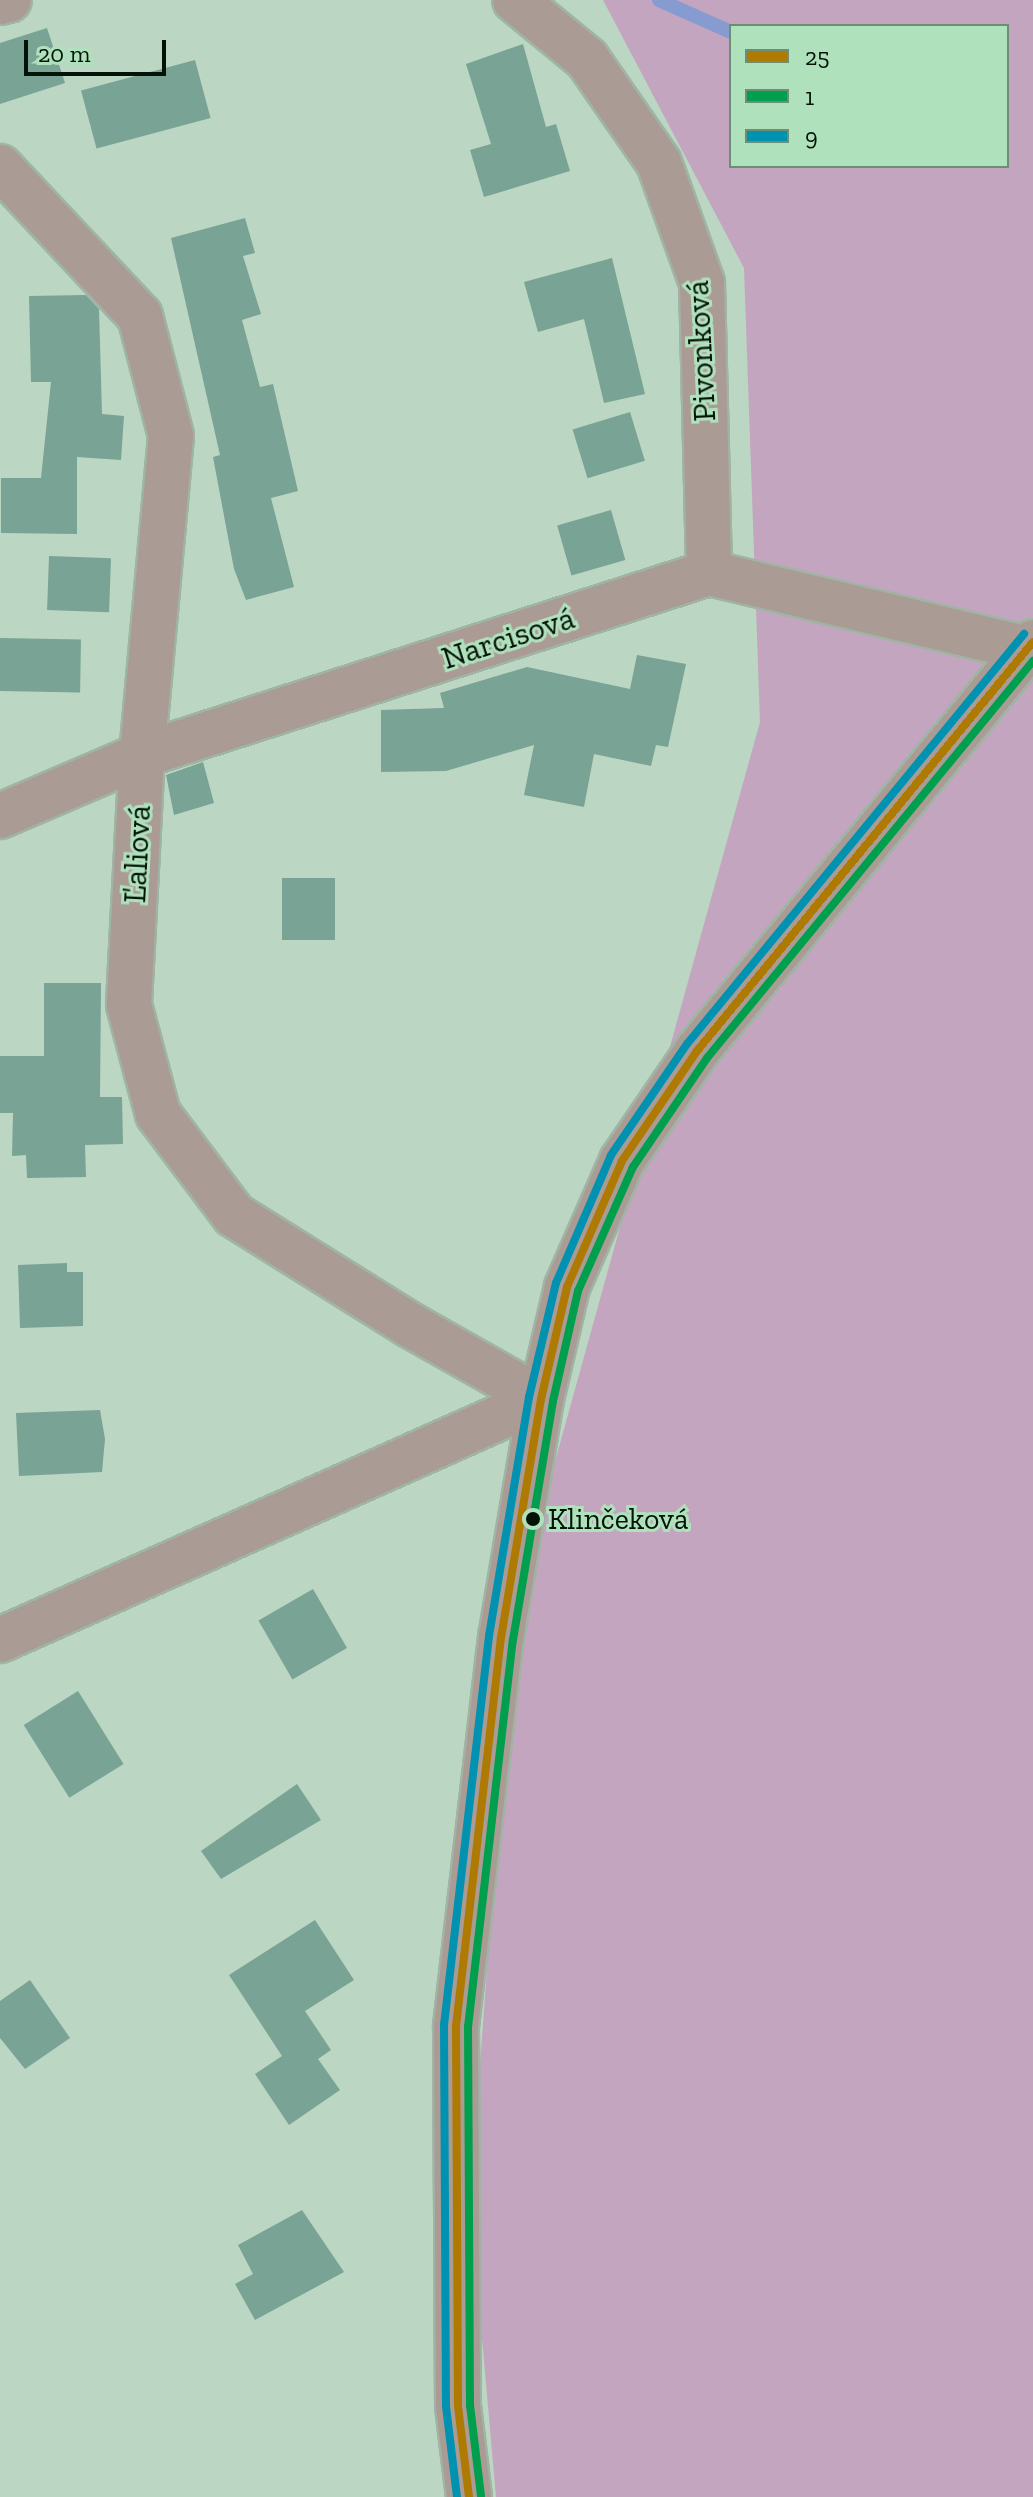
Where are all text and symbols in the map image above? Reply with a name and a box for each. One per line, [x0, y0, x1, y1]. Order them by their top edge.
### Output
scale bar [28, 24, 170, 74]
legend [729, 24, 1009, 168]
text: 20 m [38, 39, 90, 68]
text: 25 [805, 42, 830, 71]
text: 1 [805, 82, 814, 111]
text: 9 [805, 122, 818, 151]
street label: Pivonková [678, 280, 724, 422]
street label: Narcisová [437, 599, 579, 677]
street label: Ľaliová [115, 804, 159, 904]
place label: Klinčeková [548, 1501, 689, 1537]
marker: Klinčeková [525, 1511, 541, 1527]

